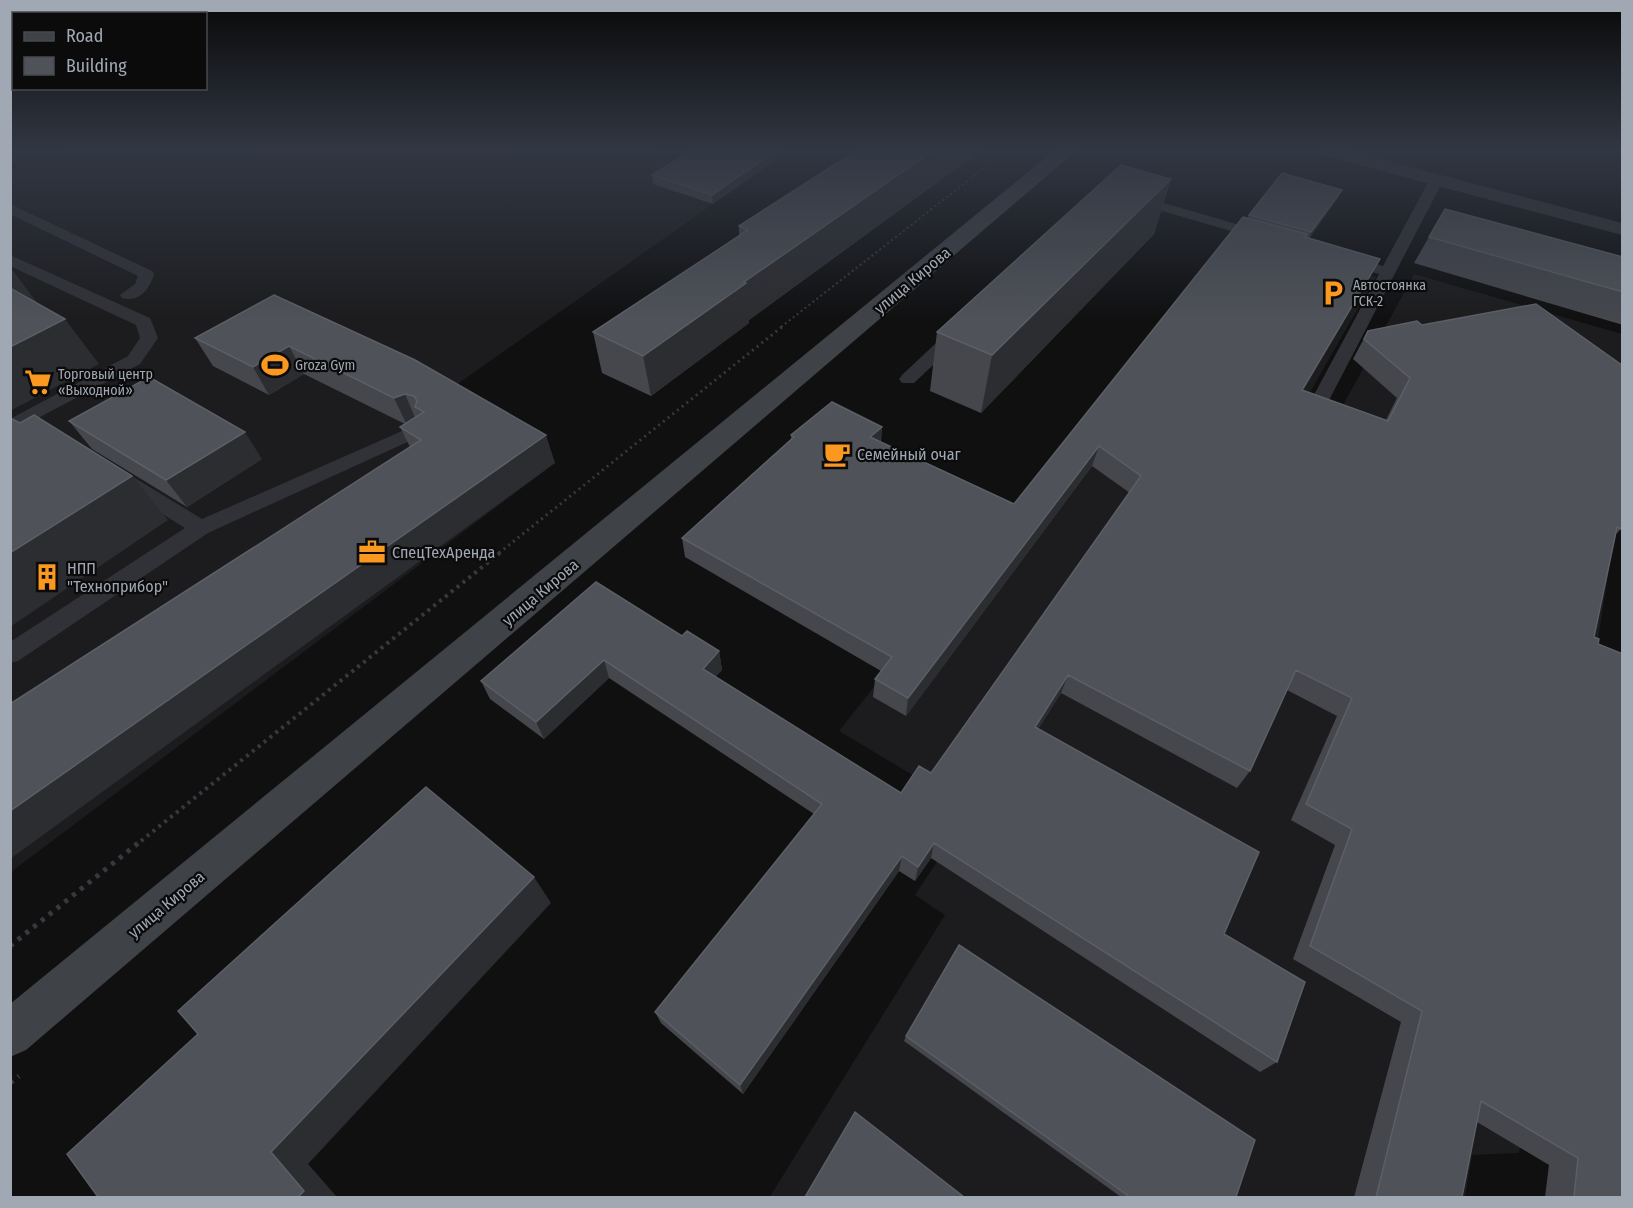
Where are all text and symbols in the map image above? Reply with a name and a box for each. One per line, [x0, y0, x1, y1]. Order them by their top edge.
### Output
legend [12, 12, 207, 90]
text: Road [66, 25, 103, 47]
text: Building [66, 55, 127, 77]
street label: улица Кирова [870, 243, 954, 318]
place label: Автостоянка ГСК-2 [1353, 277, 1426, 310]
parking icon: Автостоянка ГСК-2 [1318, 278, 1348, 308]
sports icon: Groza Gym [260, 350, 290, 380]
place label: Groza Gym [295, 357, 355, 374]
place label: Торговый центр «Выходной» [58, 366, 153, 399]
supermarket icon: Торговый центр «Выходной» [23, 367, 53, 397]
cafe icon: Семейный очаг [822, 439, 852, 469]
place label: Семейный очаг [857, 445, 962, 464]
office icon: СпецТехАренда [357, 537, 387, 567]
place label: СпецТехАренда [392, 543, 495, 562]
street label: улица Кирова [498, 555, 582, 630]
place label: НПП "Техноприбор" [67, 559, 168, 596]
building icon: НПП "Техноприбор" [32, 562, 62, 592]
street label: улица Кирова [124, 867, 208, 942]

